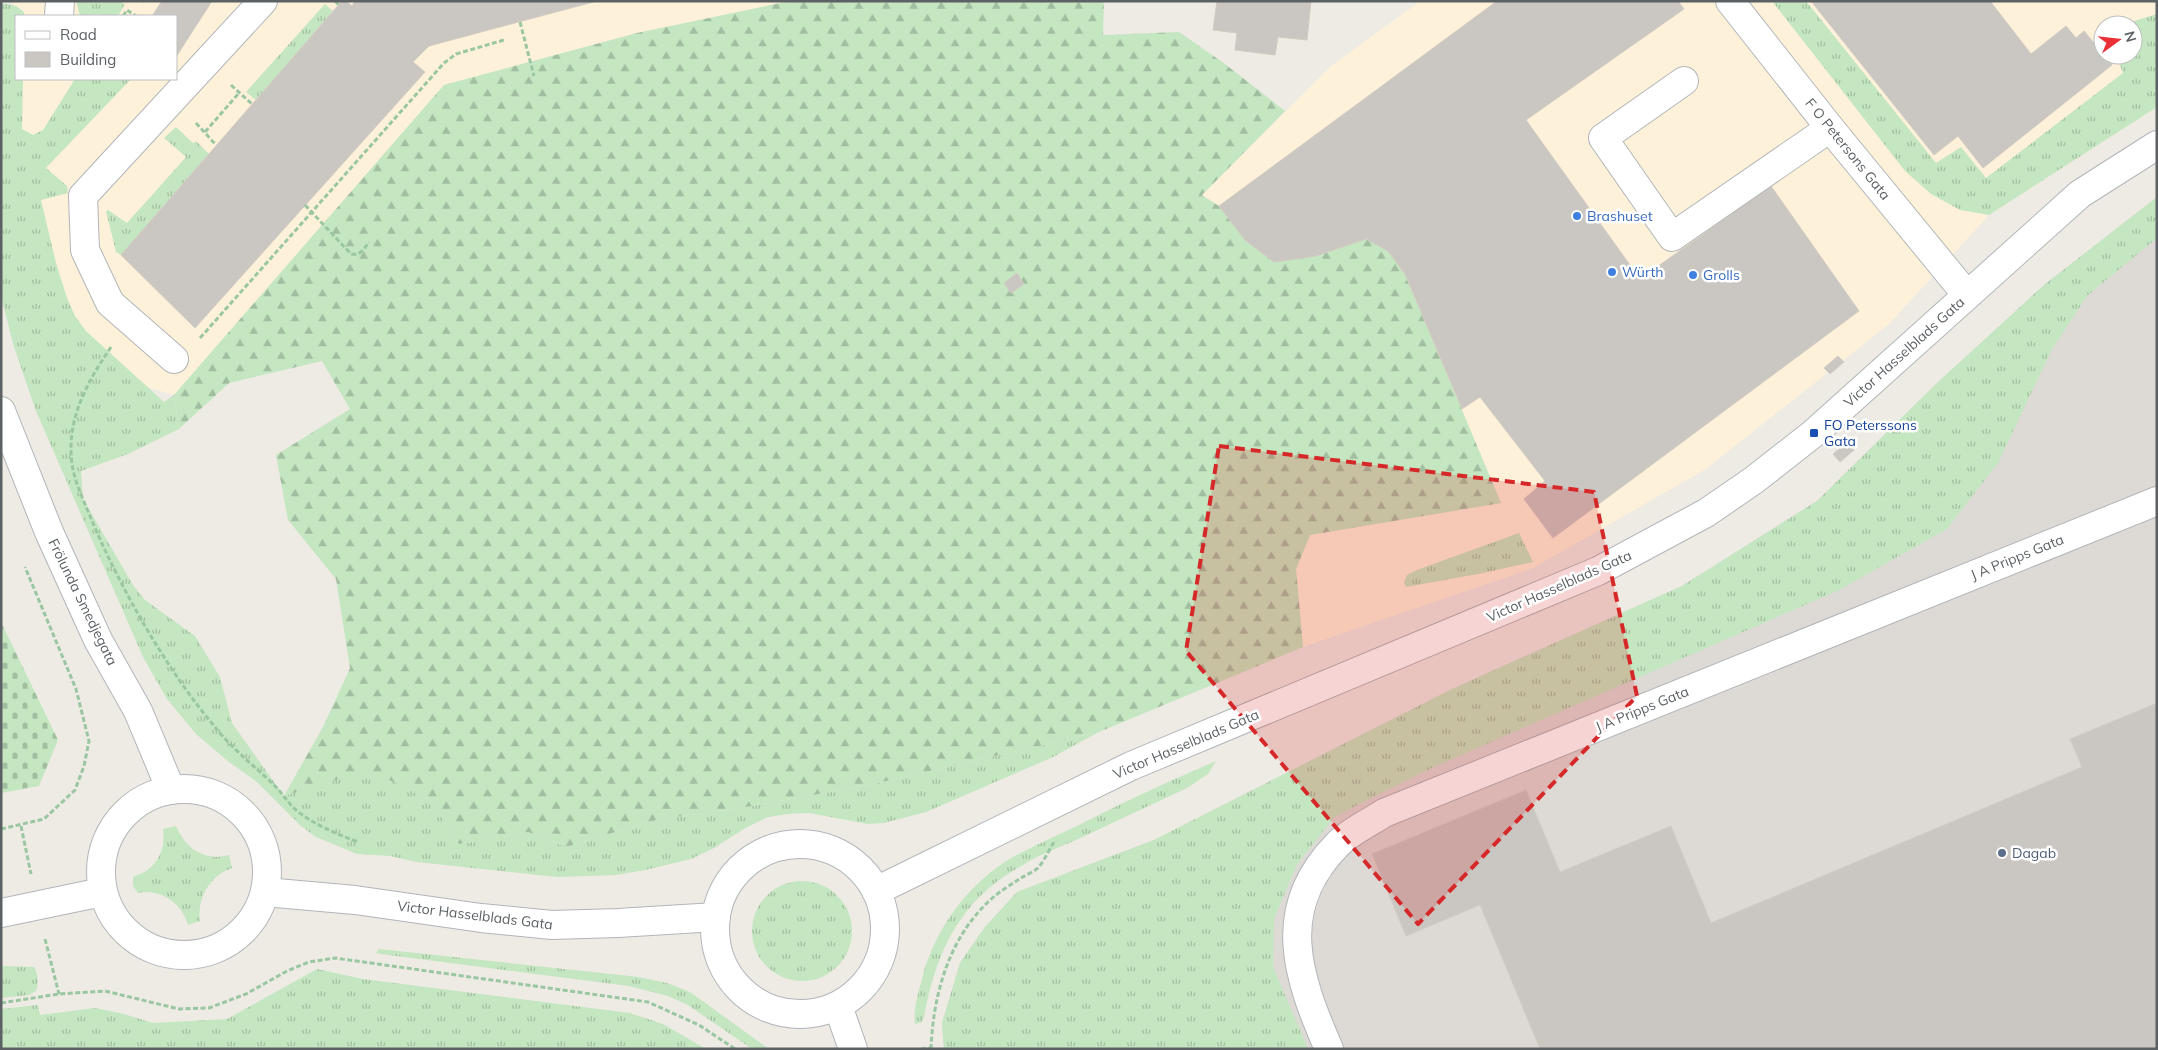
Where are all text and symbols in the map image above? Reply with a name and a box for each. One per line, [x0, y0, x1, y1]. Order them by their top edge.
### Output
legend [15, 15, 178, 80]
north arrow [2093, 15, 2143, 65]
text: Road [60, 25, 97, 44]
text: N [2120, 29, 2141, 44]
text: Building [60, 50, 116, 69]
street label: F O Petersons Gata [1802, 95, 1894, 203]
place label: Brashuset [1587, 207, 1653, 225]
marker: Brashuset [1571, 210, 1583, 222]
place label: Würth [1622, 263, 1664, 281]
marker: Würth [1606, 266, 1618, 278]
place label: Grolls [1703, 266, 1740, 284]
marker: Grolls [1687, 269, 1699, 281]
street label: Victor Hasselblads Gata [1840, 293, 1968, 411]
place label: FO Peterssons Gata [1824, 416, 1917, 450]
marker: FO Peterssons Gata [1808, 427, 1820, 439]
street label: J A Pripps Gata [1968, 530, 2066, 584]
street label: Frölunda Smedjegata [44, 536, 122, 668]
street label: Victor Hasselblads Gata [1484, 546, 1634, 626]
street label: J A Pripps Gata [1593, 682, 1691, 736]
street label: Victor Hasselblads Gata [1110, 705, 1262, 783]
place label: Dagab [2012, 844, 2056, 862]
marker: Dagab [1996, 847, 2008, 859]
street label: Victor Hasselblads Gata [396, 897, 554, 933]

